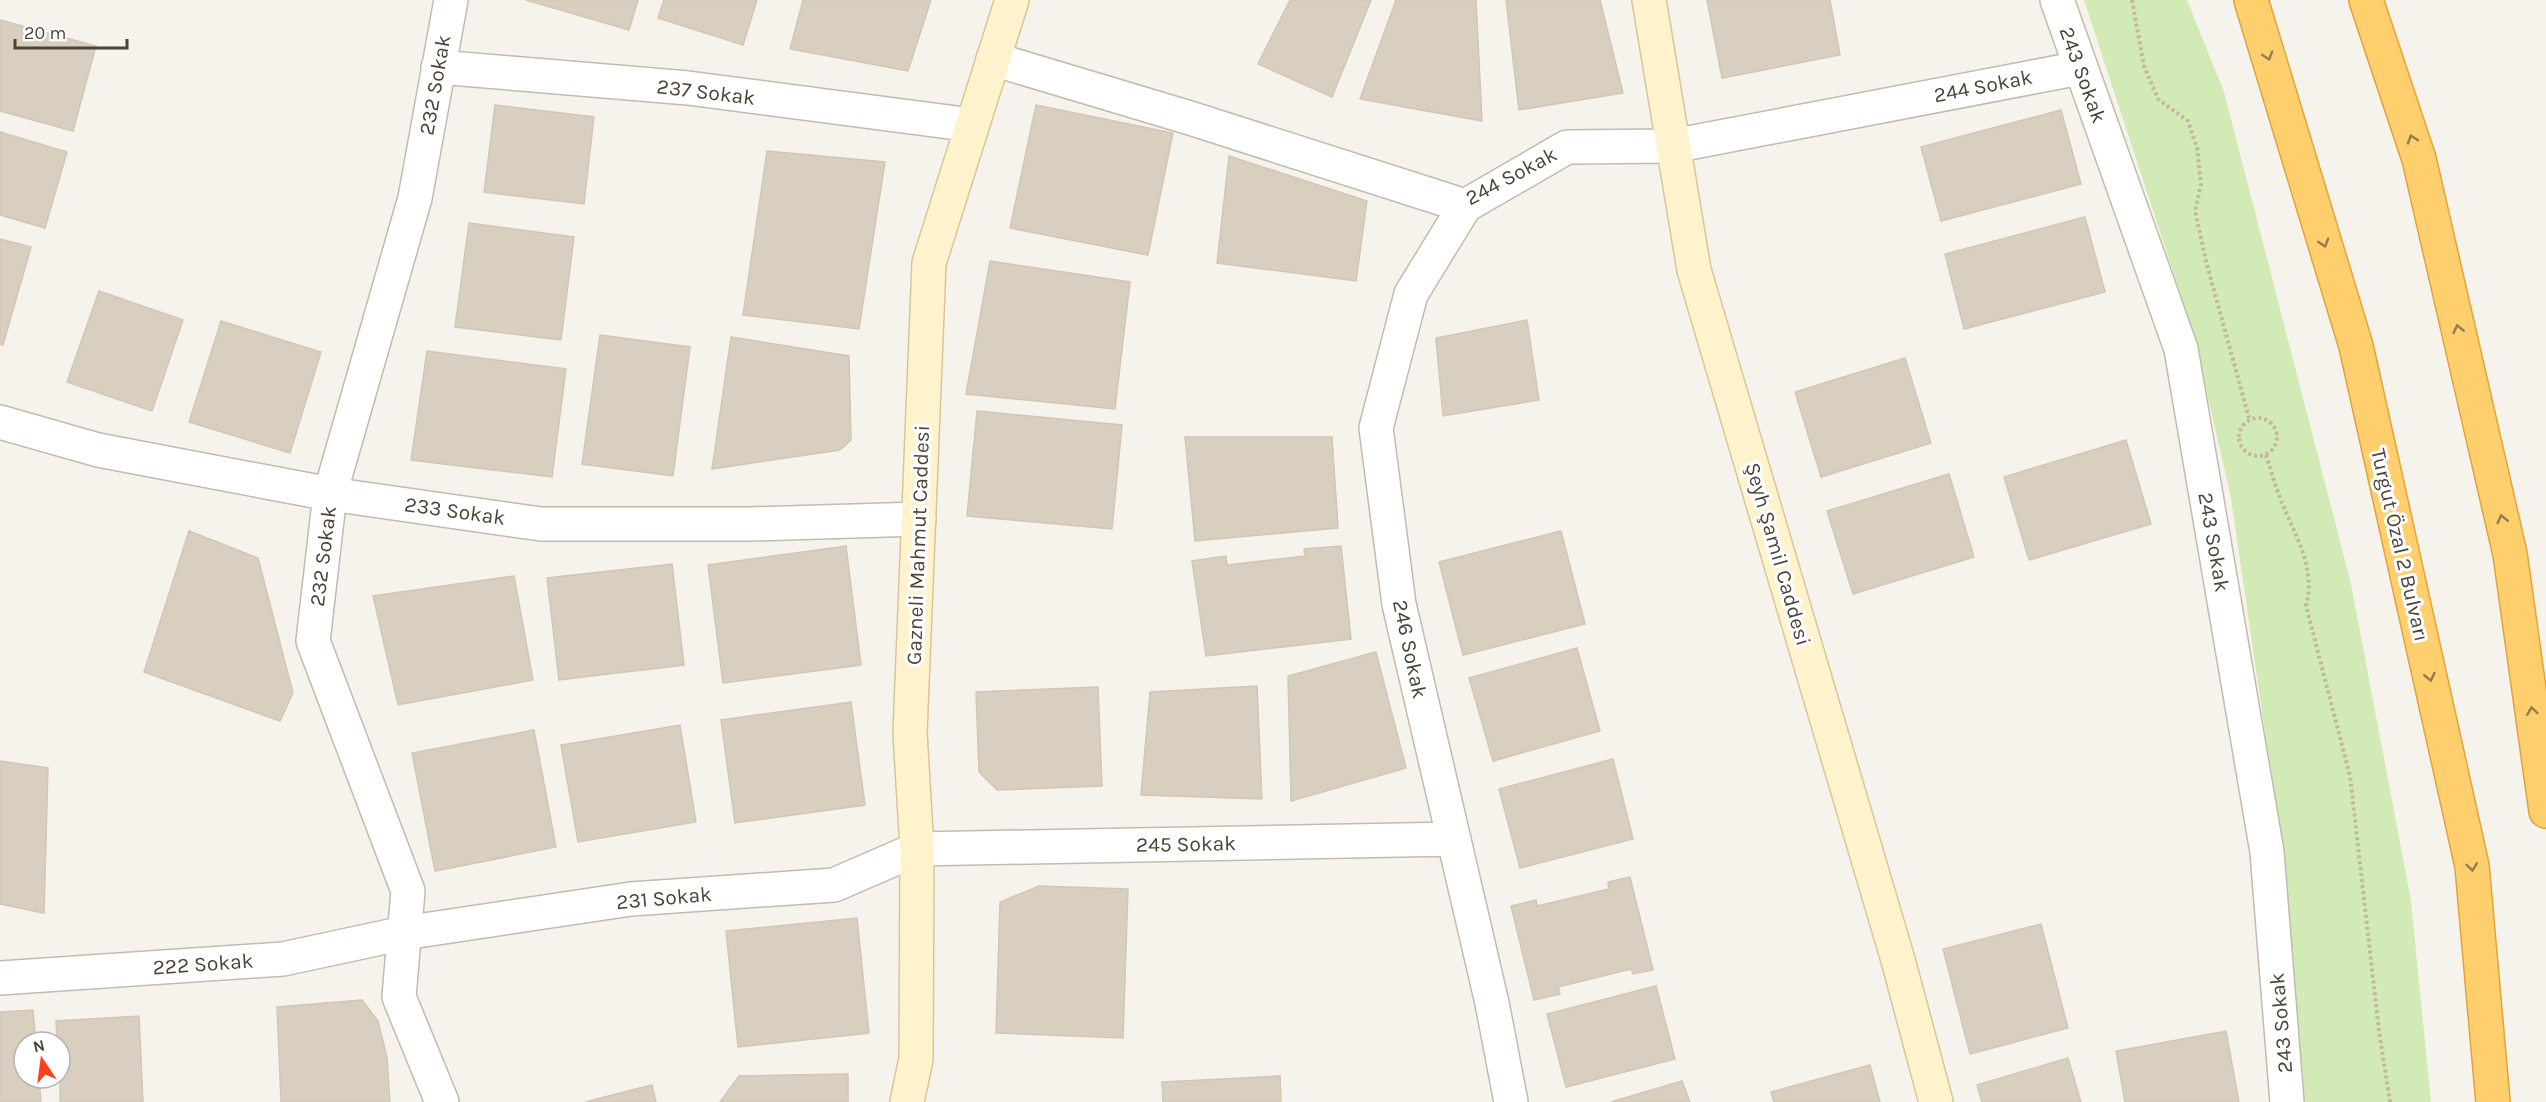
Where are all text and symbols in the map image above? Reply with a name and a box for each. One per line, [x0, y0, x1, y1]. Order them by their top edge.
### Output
scale bar [15, 12, 128, 50]
text: 20 m [24, 22, 66, 44]
street label: 243 Sokak [2055, 24, 2112, 127]
street label: 232 Sokak [414, 33, 456, 137]
one-way arrow [2261, 50, 2273, 61]
street label: 244 Sokak [1932, 65, 2035, 107]
street label: 237 Sokak [655, 74, 757, 110]
one-way arrow [2407, 134, 2420, 145]
street label: 244 Sokak [1461, 142, 1561, 210]
one-way arrow [2317, 237, 2329, 248]
one-way arrow [2452, 324, 2465, 334]
street label: Gazneli Mahmut Caddesi [902, 425, 934, 665]
street label: Turgut Özal 2 Bulvarı [2366, 446, 2434, 644]
street label: Şeyh Şamil Caddesi [1740, 460, 1816, 648]
street label: 243 Sokak [2193, 490, 2235, 594]
street label: 233 Sokak [403, 492, 507, 530]
street label: 232 Sokak [305, 504, 341, 608]
one-way arrow [2496, 514, 2509, 524]
street label: 246 Sokak [1388, 597, 1432, 701]
one-way arrow [2423, 672, 2436, 682]
one-way arrow [2527, 707, 2539, 716]
street label: 245 Sokak [1136, 831, 1236, 857]
one-way arrow [2465, 863, 2477, 872]
street label: 231 Sokak [615, 882, 713, 914]
street label: 222 Sokak [152, 948, 254, 979]
street label: 243 Sokak [2265, 972, 2297, 1074]
north arrow [12, 1030, 72, 1090]
text: N [31, 1035, 46, 1056]

